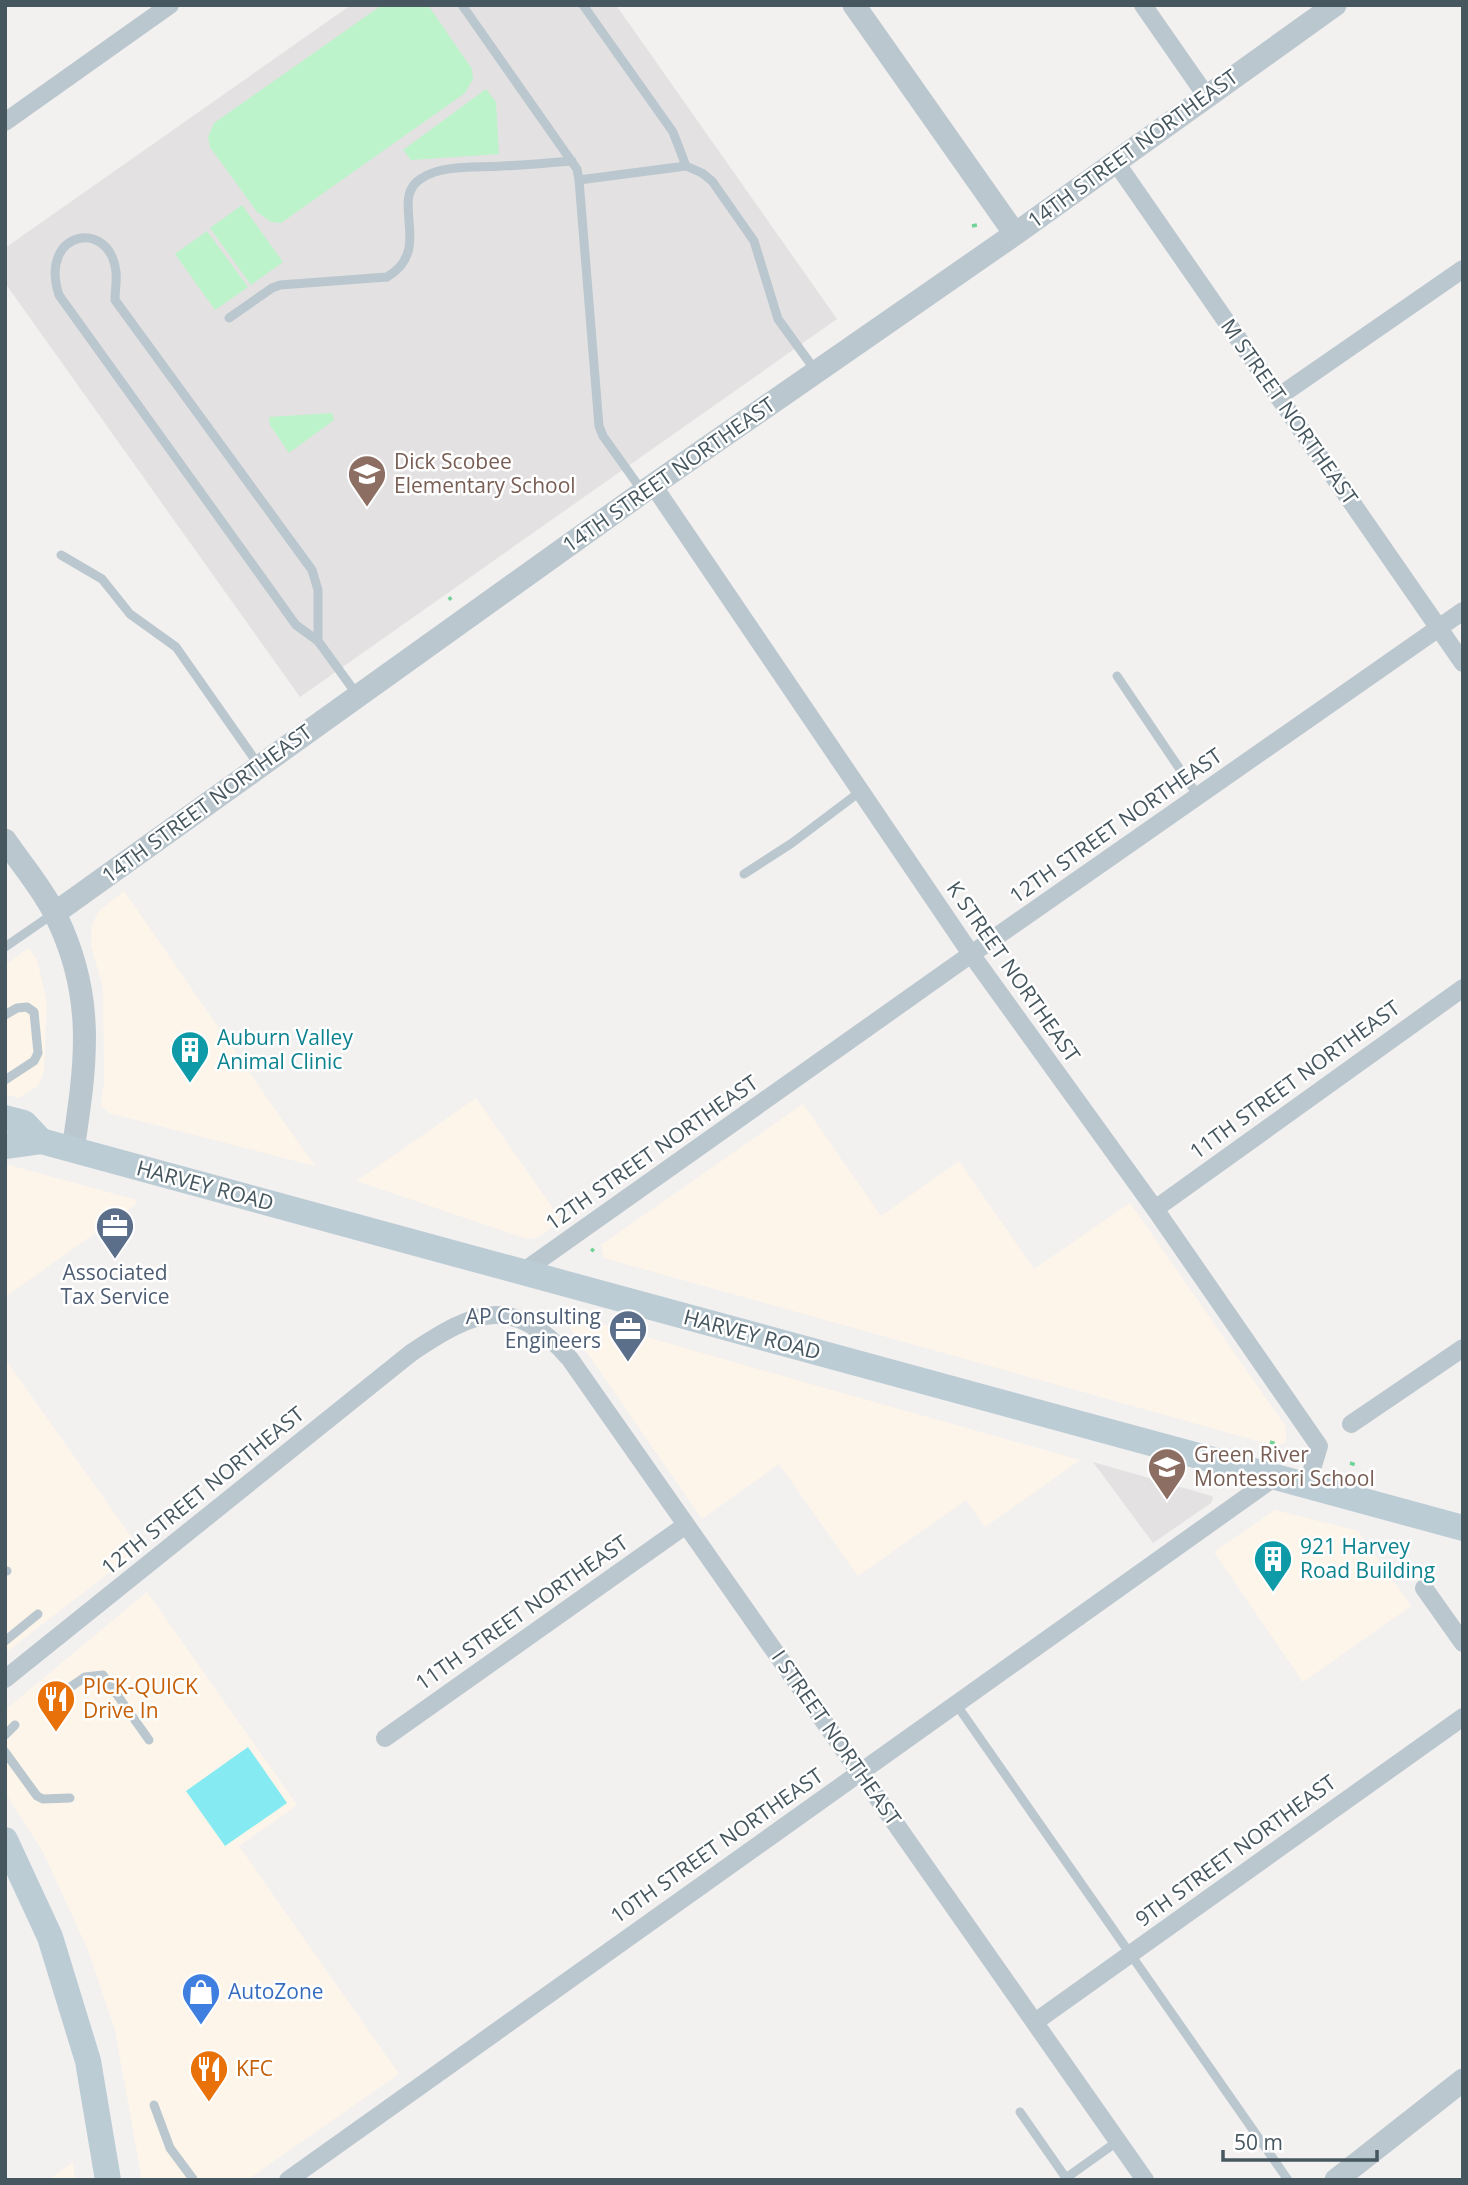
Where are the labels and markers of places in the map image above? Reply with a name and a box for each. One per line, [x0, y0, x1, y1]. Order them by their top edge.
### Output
place label: Dick Scobee Elementary School [394, 447, 576, 499]
school or university icon: Dick Scobee Elementary School [346, 453, 388, 508]
place label: Auburn Valley Animal Clinic [217, 1023, 353, 1075]
building icon: Auburn Valley Animal Clinic [169, 1029, 211, 1084]
office icon: Associated Tax Service [94, 1205, 136, 1260]
place label: Associated Tax Service [60, 1258, 170, 1310]
place label: AP Consulting Engineers [466, 1302, 601, 1354]
office icon: AP Consulting Engineers [607, 1308, 649, 1363]
place label: Green River Montessori School [1194, 1440, 1375, 1492]
school or university icon: Green River Montessori School [1146, 1446, 1188, 1501]
place label: 921 Harvey Road Building [1300, 1532, 1435, 1584]
building icon: 921 Harvey Road Building [1252, 1538, 1294, 1593]
place label: PICK-QUICK Drive In [83, 1672, 198, 1724]
restaurant icon: PICK-QUICK Drive In [35, 1678, 77, 1733]
shop icon: AutoZone [180, 1971, 222, 2026]
place label: AutoZone [228, 1977, 324, 2005]
restaurant icon: KFC [188, 2048, 230, 2103]
place label: KFC [236, 2054, 273, 2082]

